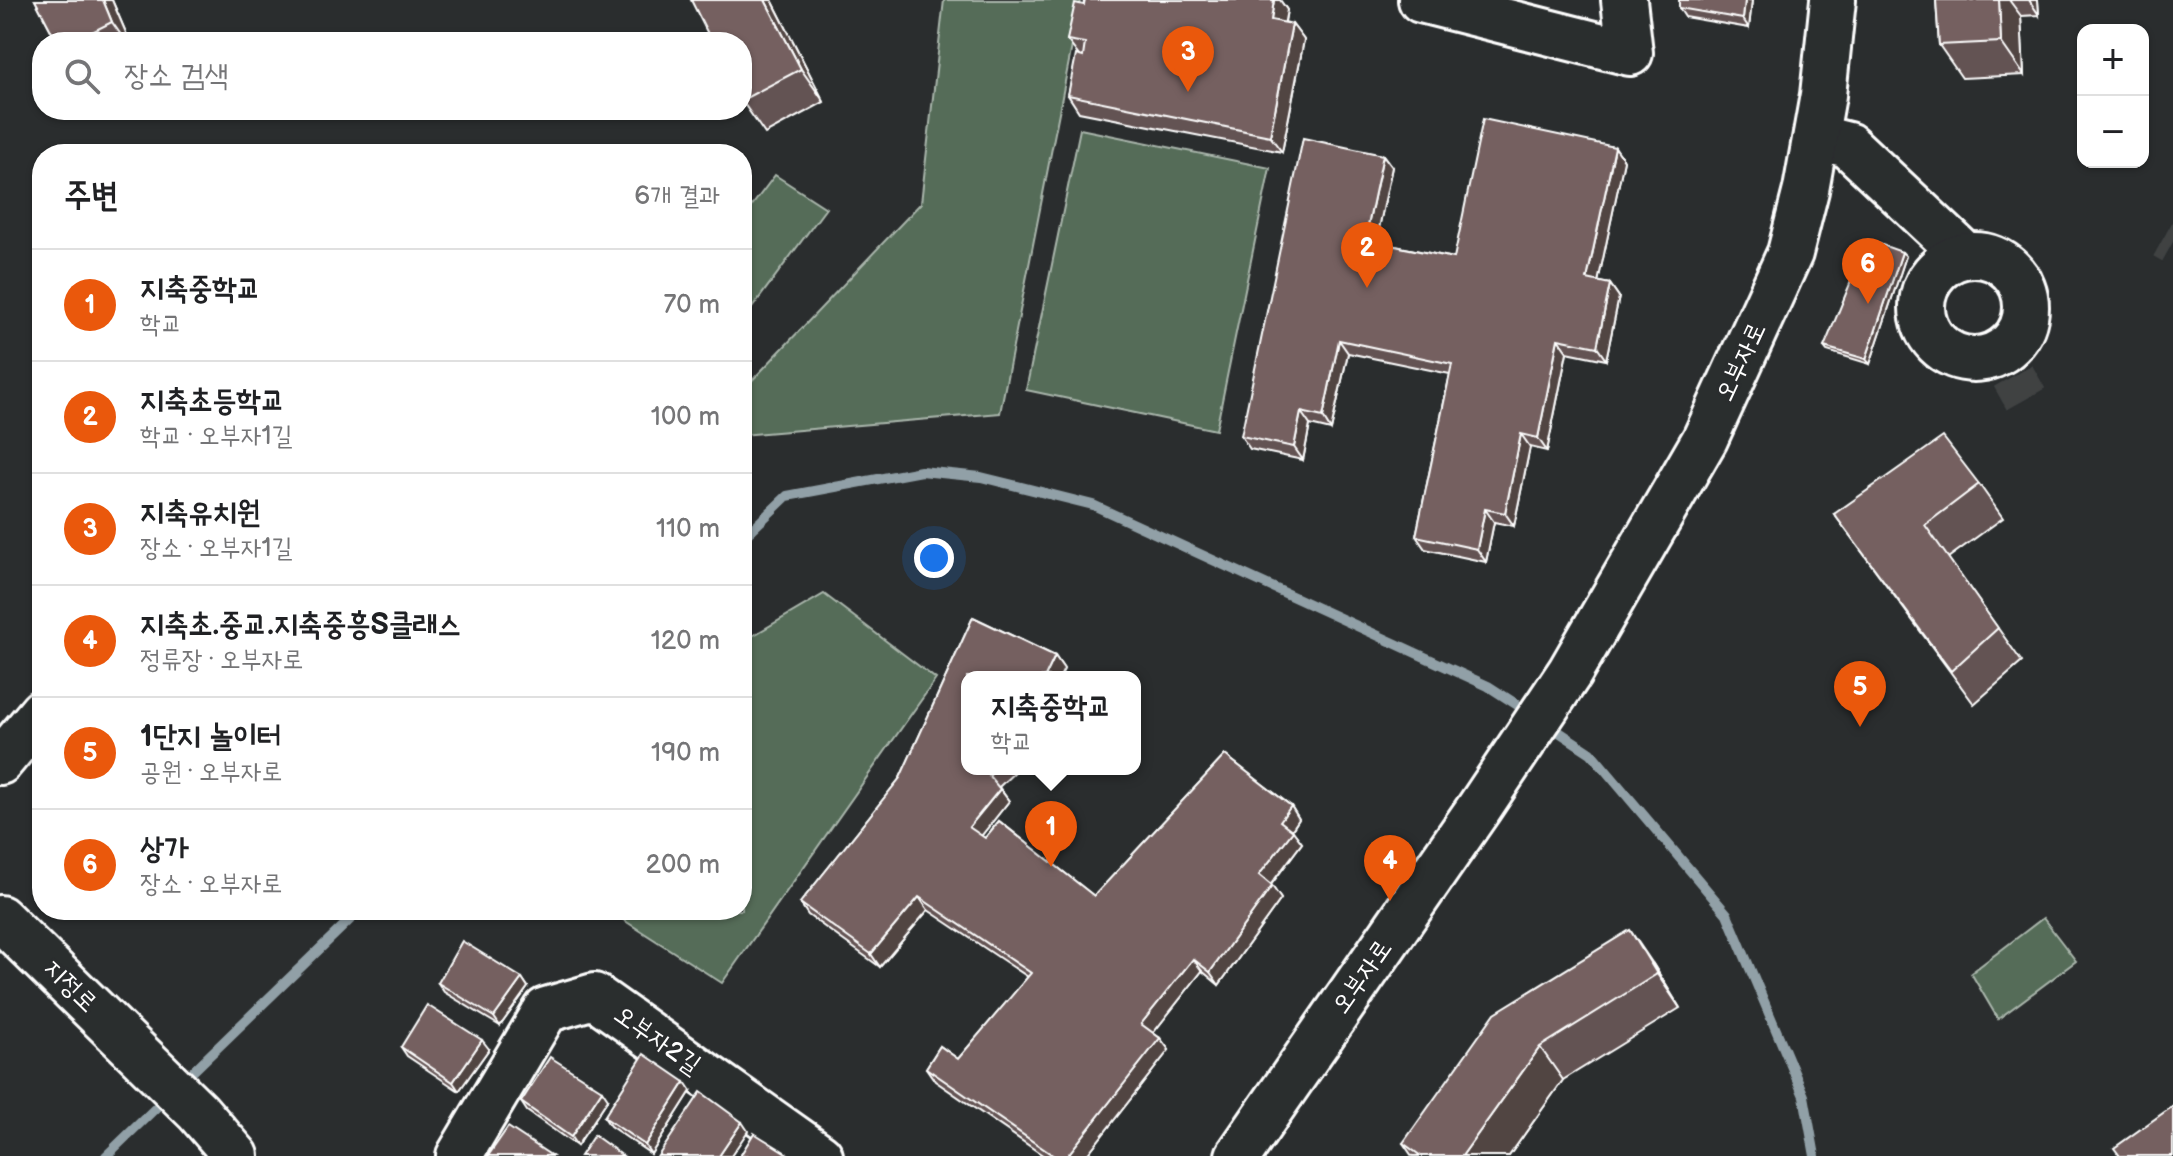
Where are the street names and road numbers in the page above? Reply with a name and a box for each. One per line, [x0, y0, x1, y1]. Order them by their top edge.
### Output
street label: 오부자로 [1709, 318, 1773, 406]
street label: 오부자로 [1325, 934, 1399, 1020]
street label: 지정로 [37, 953, 103, 1019]
street label: 오부자2길 [608, 999, 707, 1081]

